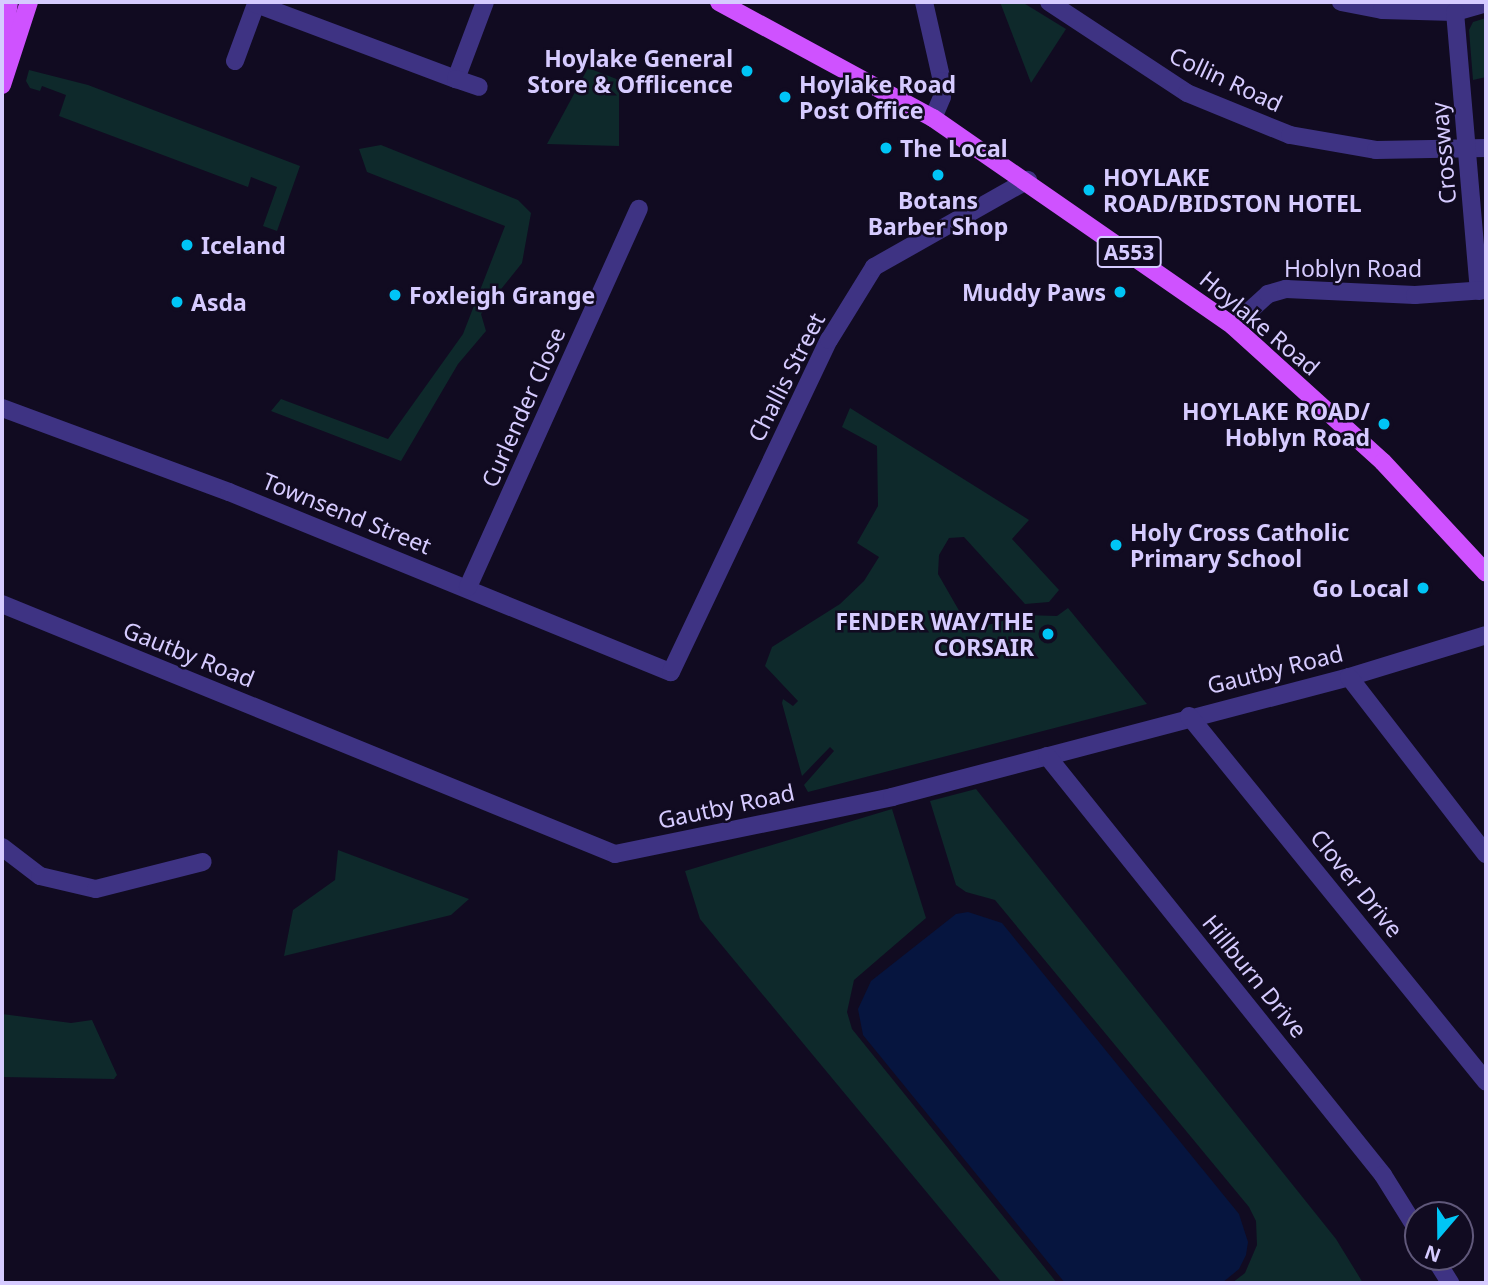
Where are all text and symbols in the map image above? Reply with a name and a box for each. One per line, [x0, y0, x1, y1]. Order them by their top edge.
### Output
street label: Collin Road [1165, 41, 1287, 117]
place label: Hoylake General Store & Offlicence [527, 44, 733, 98]
marker: Hoylake General Store & Offlicence [739, 63, 755, 79]
place label: Hoylake Road Post Office [799, 70, 956, 124]
marker: Hoylake Road Post Office [777, 89, 793, 105]
street label: Crossway [1425, 101, 1461, 205]
place label: The Local [900, 134, 1008, 162]
marker: The Local [878, 140, 894, 156]
place label: HOYLAKE ROAD/BIDSTON HOTEL [1103, 163, 1362, 217]
marker: Botans Barber Shop [930, 167, 946, 183]
marker: HOYLAKE ROAD/BIDSTON HOTEL [1081, 182, 1097, 198]
place label: Botans Barber Shop [868, 186, 1008, 240]
place label: Iceland [201, 231, 286, 259]
road number: A553 [1096, 234, 1162, 270]
marker: Iceland [179, 237, 195, 253]
street label: Hoblyn Road [1284, 254, 1422, 282]
street label: Hoylake Road [1195, 265, 1325, 381]
place label: Muddy Paws [962, 278, 1106, 306]
place label: Foxleigh Grange [409, 281, 595, 309]
marker: Muddy Paws [1112, 284, 1128, 300]
marker: Foxleigh Grange [387, 287, 403, 303]
place label: Asda [191, 288, 247, 316]
marker: Asda [169, 294, 185, 310]
street label: Challis Street [742, 308, 830, 446]
street label: Curlender Close [475, 323, 571, 491]
place label: HOYLAKE ROAD/ Hoblyn Road [1182, 397, 1370, 451]
marker: HOYLAKE ROAD/ Hoblyn Road [1376, 416, 1392, 432]
street label: Townsend Street [259, 467, 435, 559]
place label: Holy Cross Catholic Primary School [1130, 518, 1349, 572]
marker: Holy Cross Catholic Primary School [1108, 537, 1124, 553]
place label: Go Local [1312, 574, 1409, 602]
marker: Go Local [1415, 580, 1431, 596]
place label: FENDER WAY/THE CORSAIR [835, 607, 1034, 661]
street label: Gautby Road [119, 615, 259, 693]
marker: FENDER WAY/THE CORSAIR [1040, 626, 1056, 642]
street label: Gautby Road [1204, 639, 1346, 699]
street label: Gautby Road [655, 778, 797, 834]
street label: Clover Drive [1305, 823, 1409, 943]
street label: Hillburn Drive [1197, 909, 1313, 1043]
north arrow [1404, 1201, 1474, 1271]
text: N [1421, 1239, 1444, 1269]

